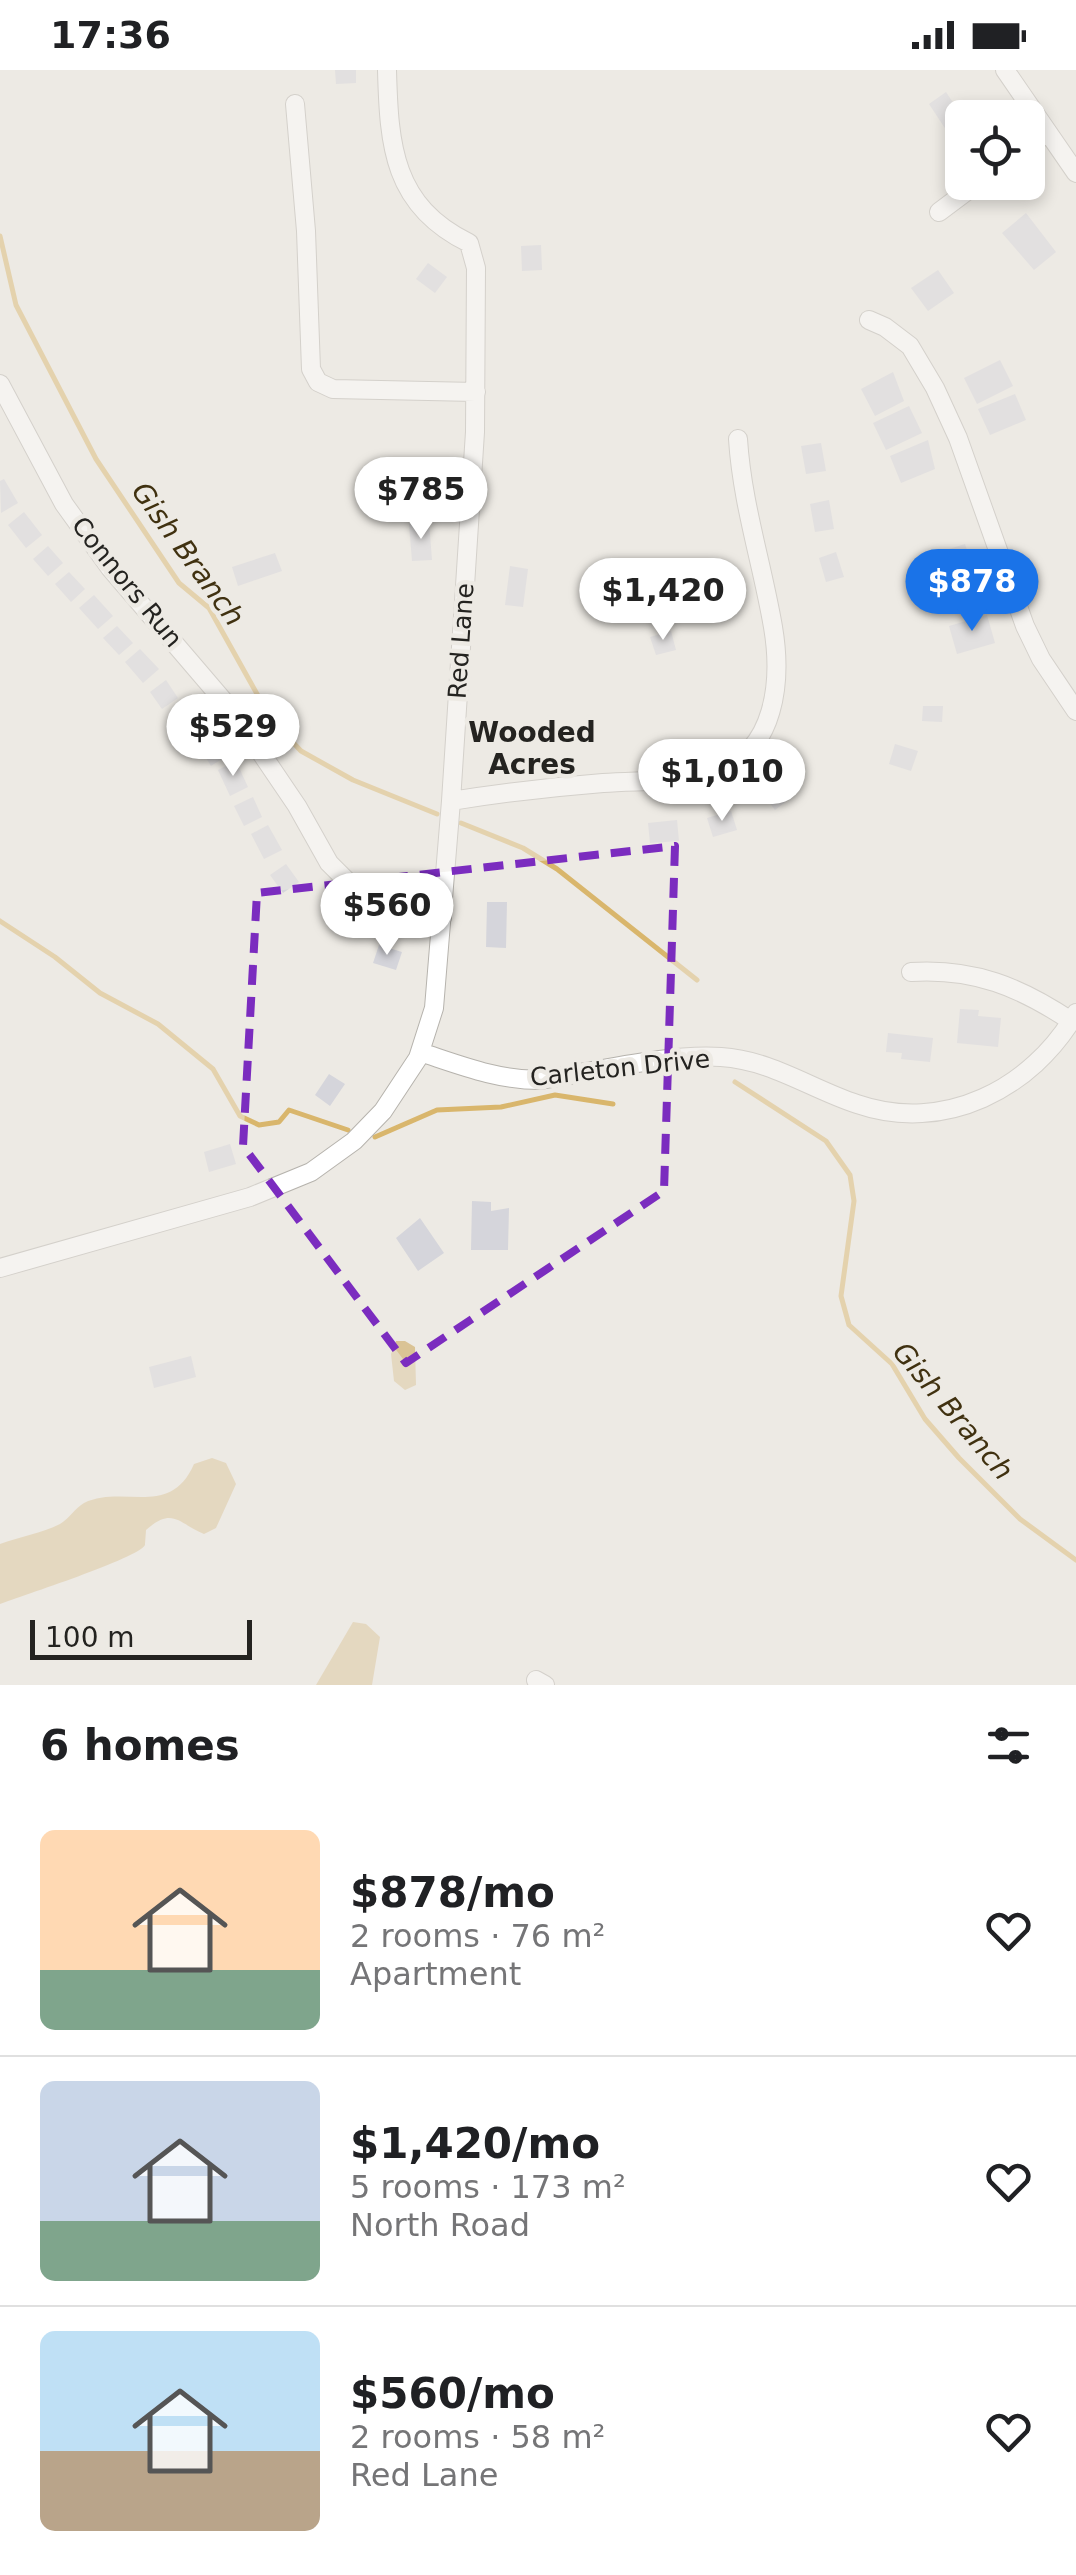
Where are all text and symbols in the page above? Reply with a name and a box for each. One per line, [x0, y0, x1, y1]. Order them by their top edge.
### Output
text: 17:36 [50, 13, 171, 57]
map controls [945, 100, 1045, 200]
button: locate [945, 100, 1045, 200]
pin: $785 [362, 457, 480, 542]
text: $785 [376, 470, 466, 508]
water label: Gish Branch [125, 476, 251, 632]
street label: Connors Run [66, 511, 188, 653]
pin: $878 [913, 549, 1031, 634]
pin: $1,420 [582, 558, 744, 643]
text: $878 [927, 562, 1017, 600]
text: $1,420 [601, 571, 725, 609]
street label: Red Lane [442, 582, 480, 700]
pin: $529 [174, 694, 292, 779]
text: $529 [188, 707, 278, 745]
district label: Wooded Acres [468, 716, 596, 781]
pin: $1,010 [641, 739, 803, 824]
text: $1,010 [660, 752, 784, 790]
pin: $560 [328, 873, 446, 958]
text: $560 [342, 886, 432, 924]
street label: Carleton Drive [529, 1044, 711, 1092]
water label: Gish Branch [886, 1335, 1020, 1487]
scale bar [30, 1615, 252, 1660]
text: 100 m [45, 1621, 135, 1654]
icon: filters [981, 1718, 1036, 1773]
text: 6 homes [40, 1721, 240, 1770]
text: $878/mo [350, 1868, 555, 1917]
icon: home [120, 1870, 240, 1990]
icon: heart [981, 1903, 1036, 1958]
text: 2 rooms · 76 m² [350, 1917, 605, 1955]
text: Apartment [350, 1955, 521, 1993]
text: $1,420/mo [350, 2119, 600, 2168]
icon: home [120, 2121, 240, 2241]
icon: heart [981, 2154, 1036, 2209]
text: 5 rooms · 173 m² [350, 2168, 626, 2206]
text: North Road [350, 2206, 530, 2244]
text: $560/mo [350, 2369, 555, 2418]
icon: home [120, 2371, 240, 2491]
icon: heart [981, 2404, 1036, 2459]
text: 2 rooms · 58 m² [350, 2418, 605, 2456]
text: Red Lane [350, 2456, 498, 2494]

